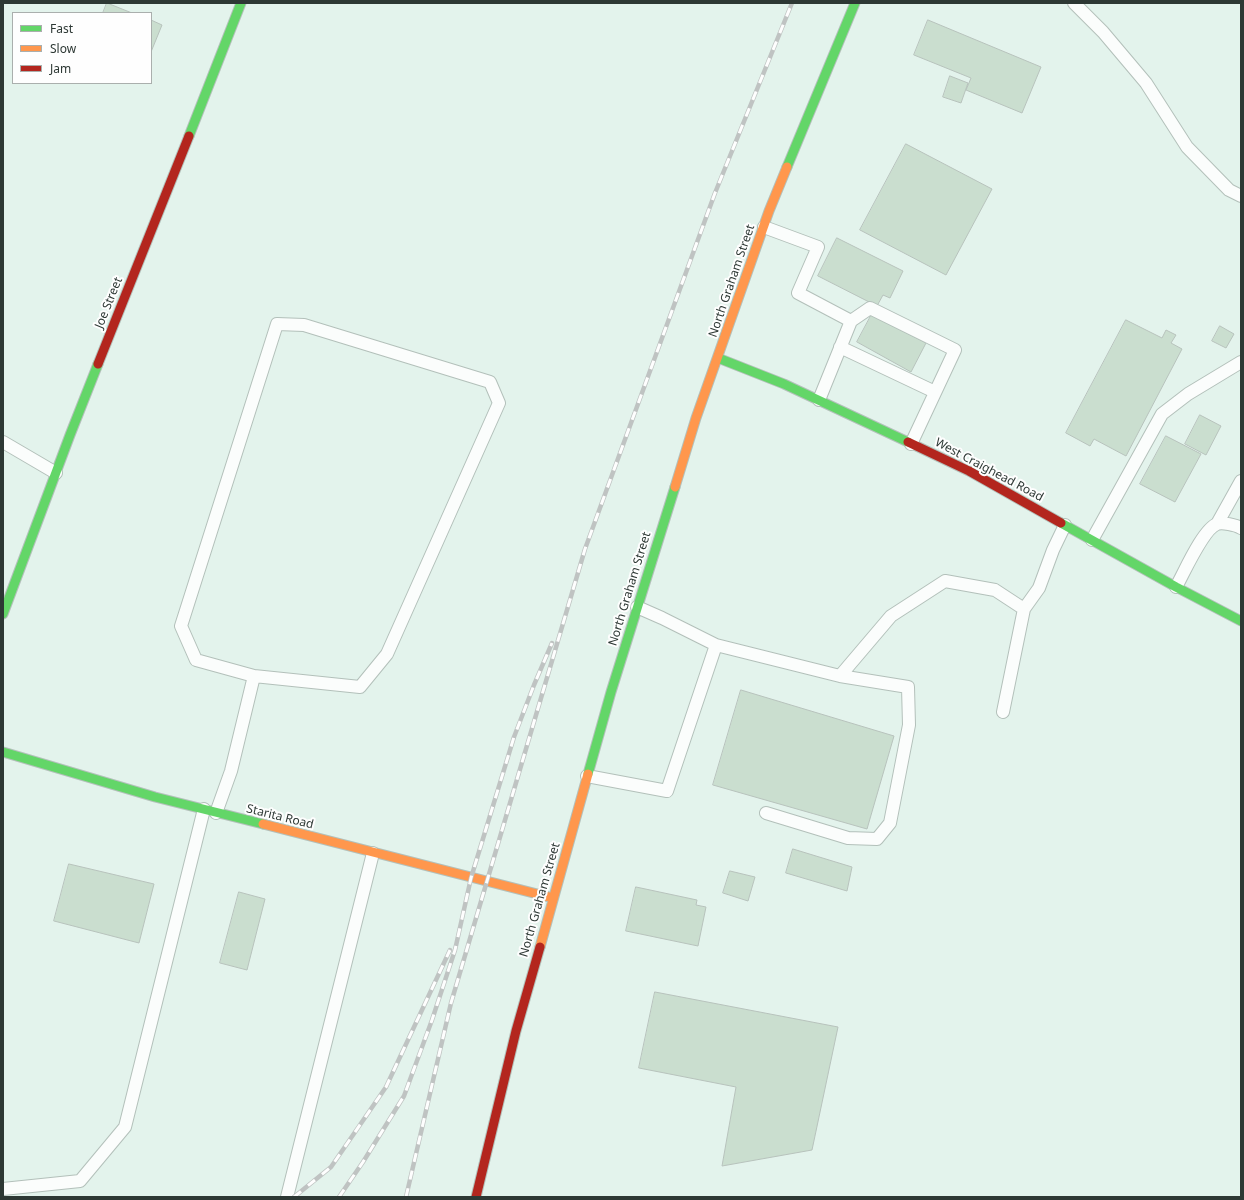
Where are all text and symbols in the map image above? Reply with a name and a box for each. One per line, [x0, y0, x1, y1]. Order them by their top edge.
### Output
legend [12, 12, 152, 84]
text: Fast [50, 20, 73, 37]
text: Slow [50, 40, 76, 57]
text: Jam [50, 60, 71, 77]
street label: North Graham Street [706, 223, 758, 339]
street label: Joe Street [92, 275, 126, 331]
street label: West Craighead Road [932, 435, 1046, 505]
street label: North Graham Street [606, 530, 654, 648]
street label: Starita Road [245, 802, 315, 832]
street label: North Graham Street [517, 841, 563, 959]

